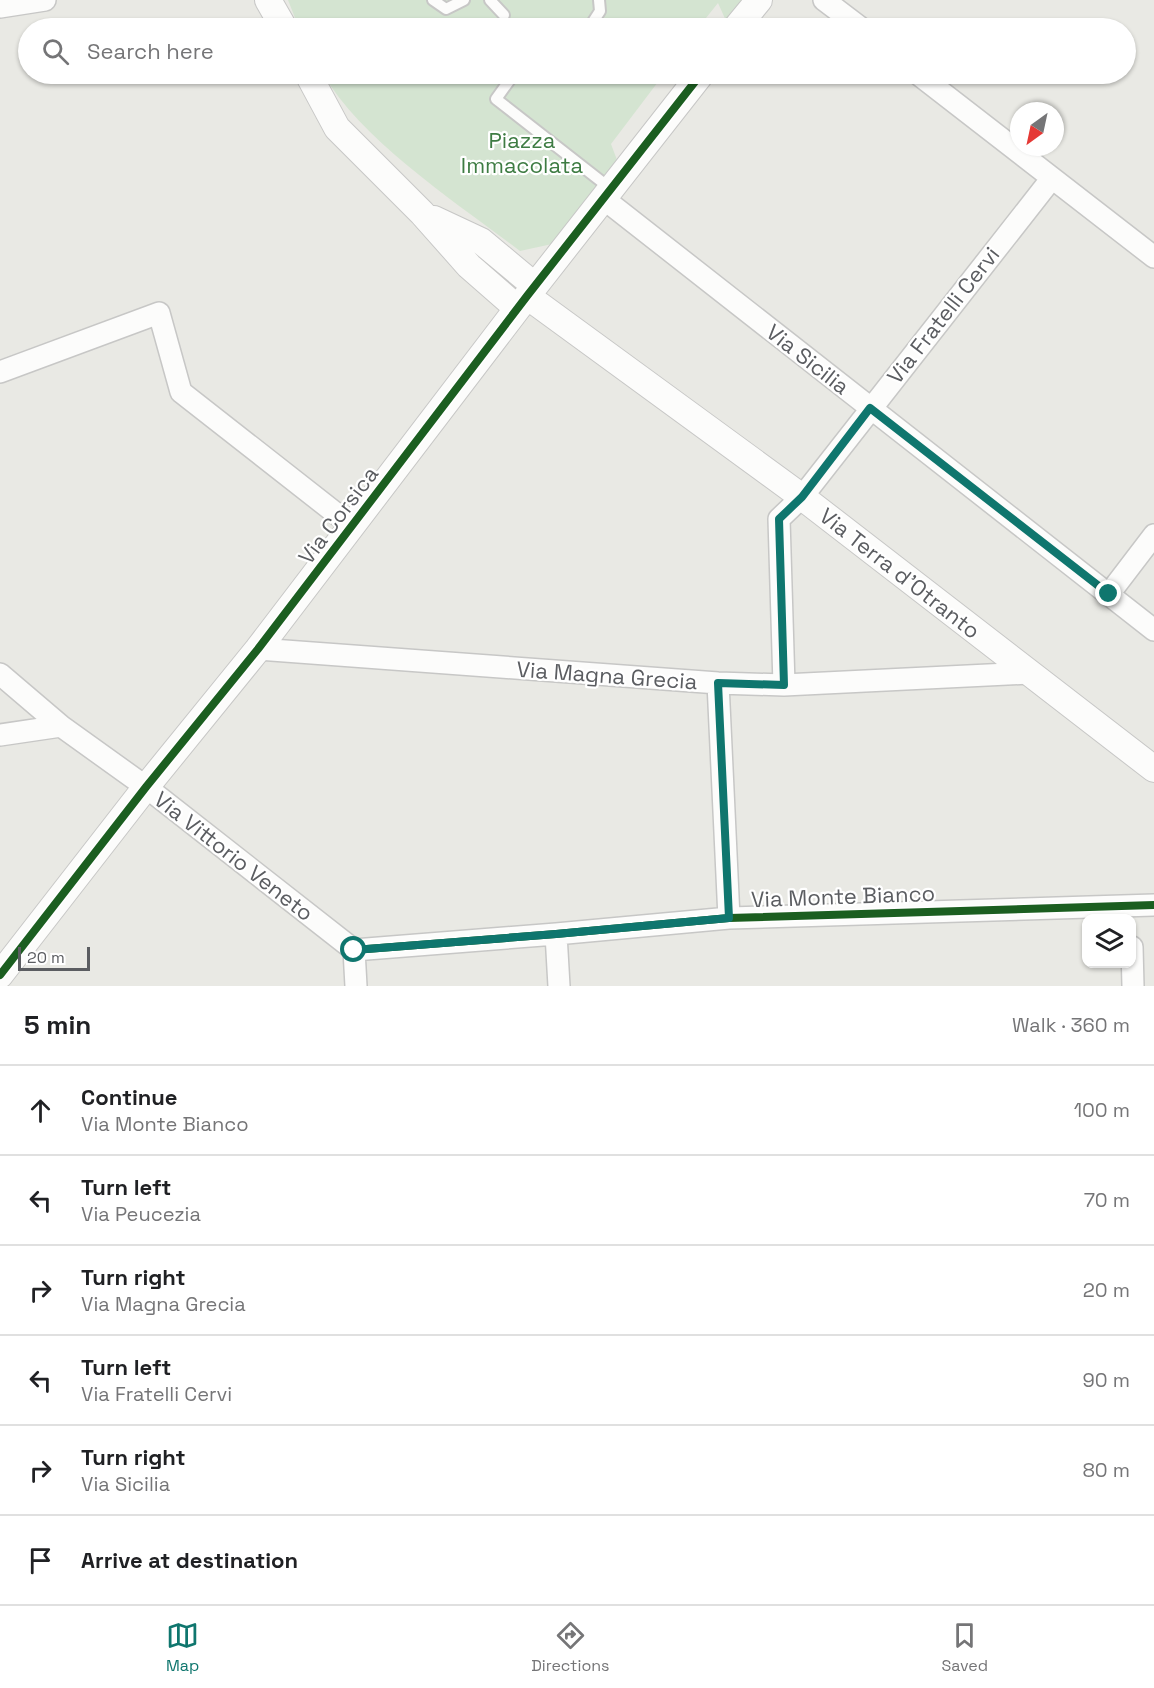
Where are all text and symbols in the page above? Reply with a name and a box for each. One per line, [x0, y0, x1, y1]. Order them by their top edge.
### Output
search box [18, 18, 1136, 84]
icon: search [39, 35, 72, 68]
text: Search here [87, 37, 214, 65]
north arrow [1010, 102, 1064, 156]
park label: Piazza Immacolata [461, 126, 584, 179]
street label: Via Fratelli Cervi [881, 241, 1005, 389]
street label: Via Sicilia [761, 318, 856, 400]
street label: Via Corsica [292, 460, 384, 570]
street label: Via Terra d'Otranto [814, 501, 986, 645]
route end [1095, 580, 1121, 606]
street label: Via Magna Grecia [516, 655, 699, 695]
street label: Via Vittorio Veneto [149, 785, 319, 927]
street label: Via Monte Bianco [750, 879, 936, 913]
map controls [1082, 914, 1136, 968]
button: layers [1082, 914, 1136, 968]
route start [340, 936, 366, 962]
scale bar [18, 944, 90, 971]
text: 20 m [27, 947, 65, 968]
text: 5 min [24, 1008, 91, 1042]
text: Walk · 360 m [1012, 1012, 1130, 1038]
text: Continue [81, 1083, 177, 1111]
icon: ahead [24, 1094, 57, 1127]
text: 100 m [1074, 1097, 1130, 1123]
text: Via Monte Bianco [81, 1111, 249, 1137]
text: Turn left [81, 1173, 171, 1201]
icon: left [24, 1184, 57, 1217]
text: 70 m [1084, 1187, 1130, 1213]
text: Via Peucezia [81, 1201, 201, 1227]
text: Turn right [81, 1263, 186, 1291]
icon: right [24, 1274, 57, 1307]
text: 20 m [1083, 1277, 1130, 1303]
text: Via Magna Grecia [81, 1291, 246, 1317]
text: Turn left [81, 1353, 171, 1381]
icon: left [24, 1364, 57, 1397]
text: 90 m [1083, 1367, 1130, 1393]
text: Via Fratelli Cervi [81, 1381, 232, 1407]
text: Turn right [81, 1443, 186, 1471]
icon: right [24, 1454, 57, 1487]
text: 80 m [1082, 1457, 1130, 1483]
text: Via Sicilia [81, 1471, 170, 1497]
icon: arrive [24, 1544, 57, 1577]
text: Arrive at destination [81, 1546, 298, 1574]
tab: Map [166, 1619, 199, 1676]
tab: Directions [531, 1619, 610, 1676]
tab: Saved [941, 1619, 988, 1676]

